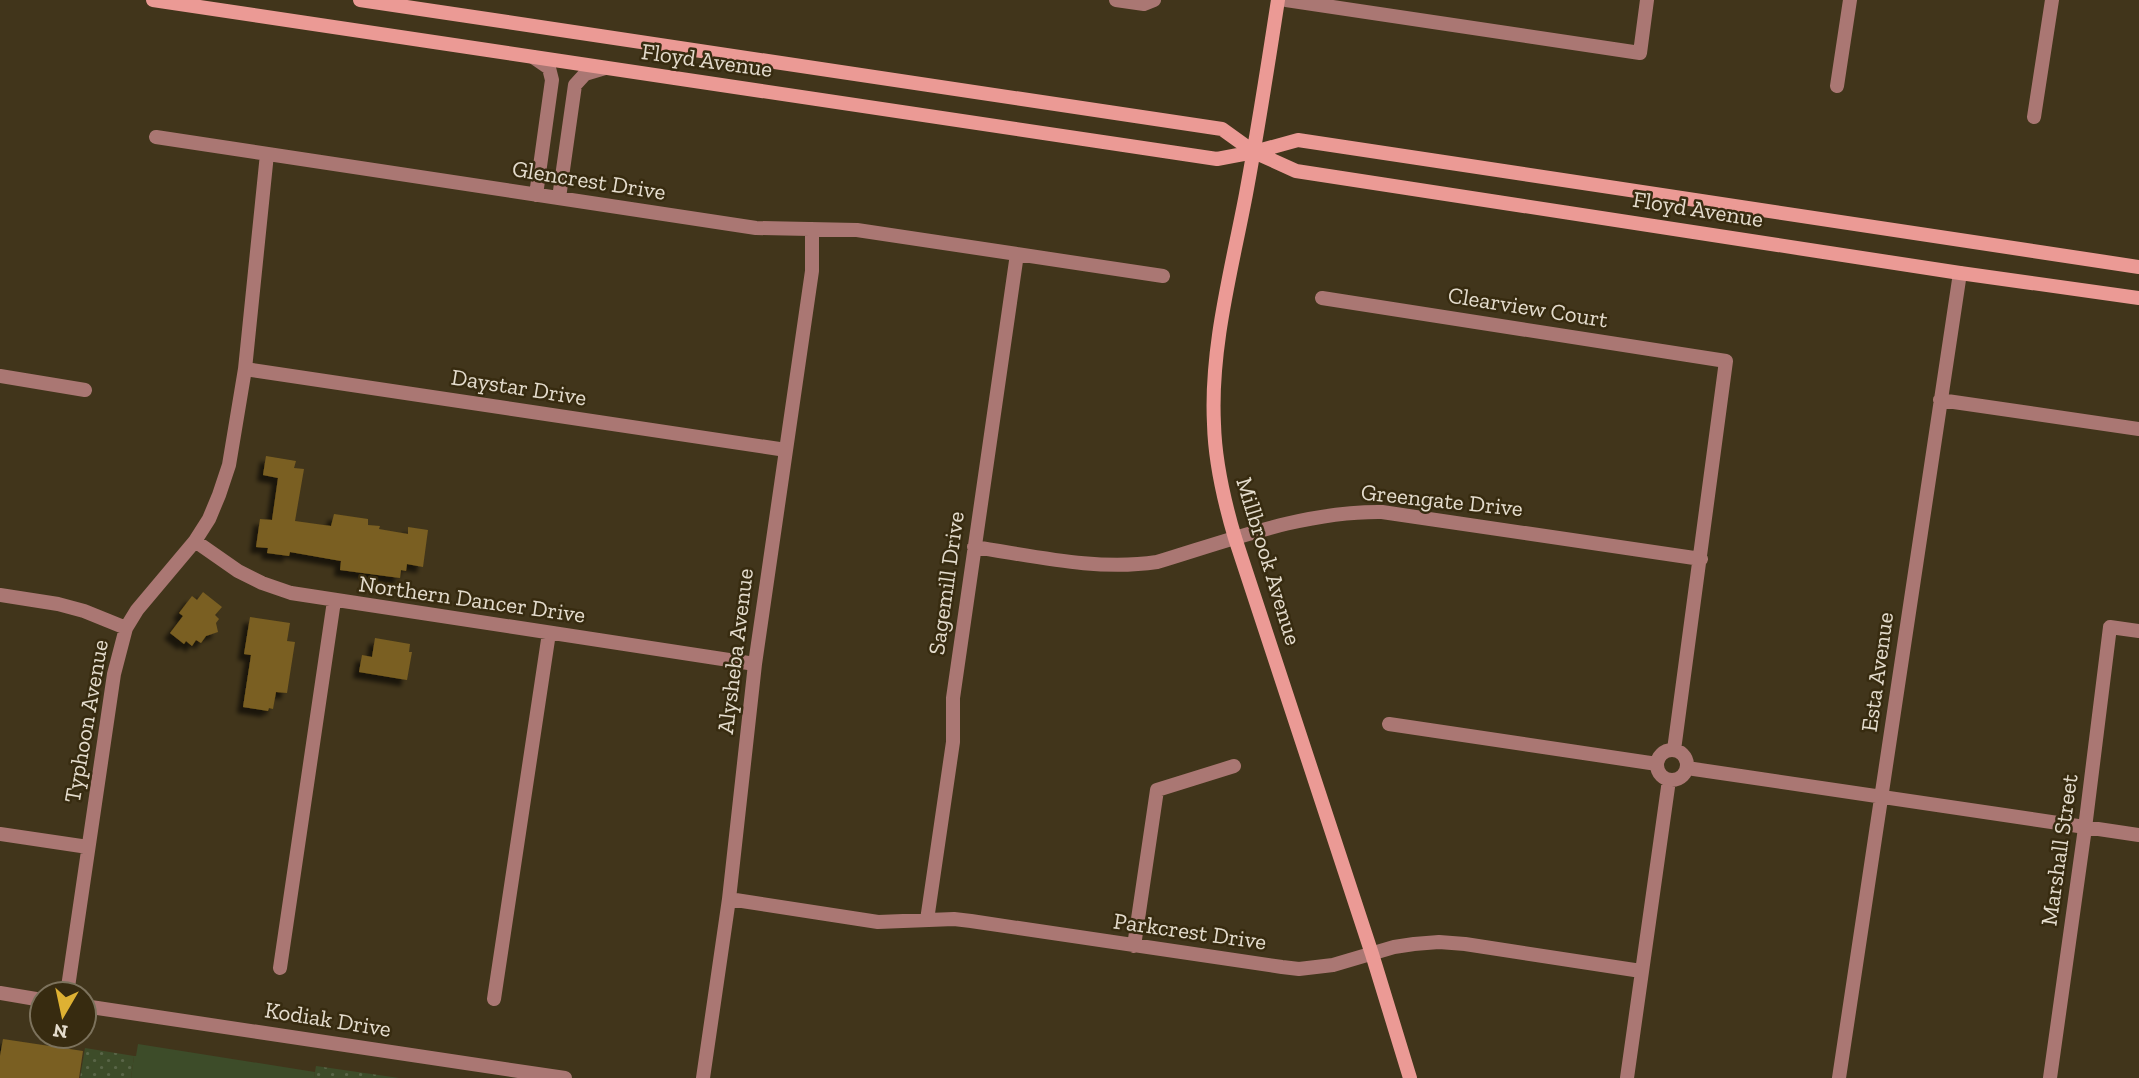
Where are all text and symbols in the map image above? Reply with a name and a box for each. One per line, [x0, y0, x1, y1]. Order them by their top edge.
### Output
street label: Floyd Avenue [640, 37, 774, 83]
street label: Glencrest Drive [510, 154, 668, 206]
street label: Floyd Avenue [1631, 185, 1765, 233]
street label: Clearview Court [1446, 281, 1610, 334]
street label: Daystar Drive [449, 362, 589, 412]
street label: Millbrook Avenue [1230, 474, 1308, 648]
street label: Greengate Drive [1360, 478, 1524, 522]
street label: Sagemill Drive [922, 509, 970, 657]
street label: Alysheba Avenue [711, 567, 759, 735]
street label: Northern Dancer Drive [357, 569, 587, 629]
street label: Esta Avenue [1855, 610, 1899, 734]
street label: Typhoon Avenue [58, 637, 114, 805]
street label: Marshall Street [2034, 772, 2084, 928]
street label: Parkcrest Drive [1112, 906, 1268, 956]
north arrow [28, 980, 98, 1050]
street label: Kodiak Drive [263, 995, 393, 1043]
text: N [51, 1019, 69, 1044]

